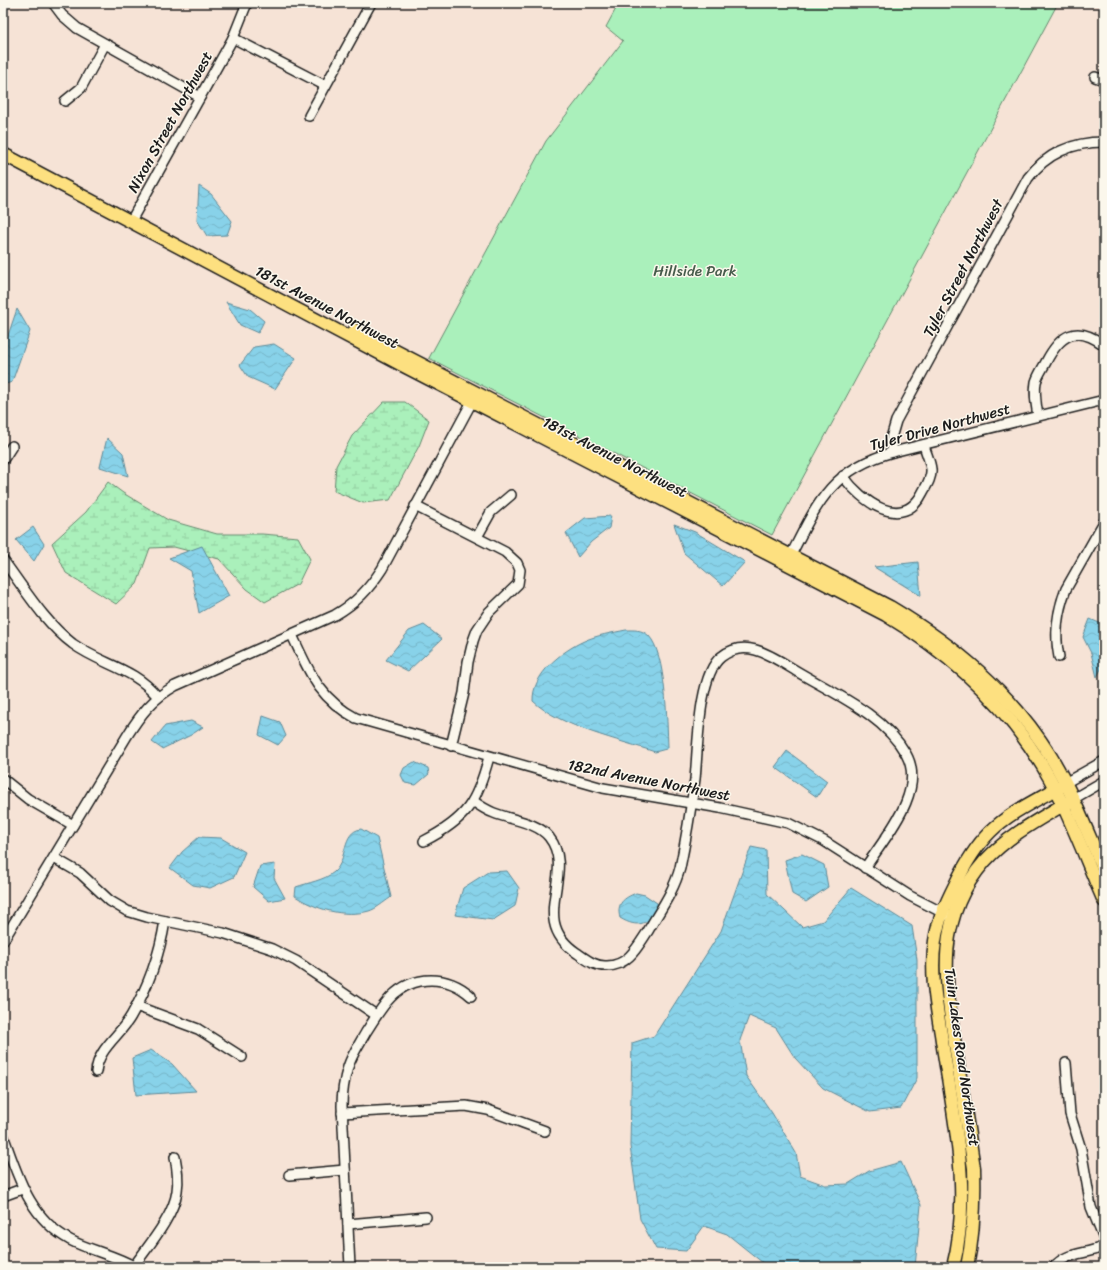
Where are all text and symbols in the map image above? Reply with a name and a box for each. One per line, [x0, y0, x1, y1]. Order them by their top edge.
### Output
street label: Nixon Street Northwest [120, 46, 220, 198]
street label: Tyler Street Northwest [916, 193, 1011, 342]
street label: 181st Avenue Northwest [250, 258, 404, 356]
park label: Hillside Park [653, 258, 737, 284]
street label: Tyler Drive Northwest [867, 396, 1014, 458]
street label: 181st Avenue Northwest [538, 409, 693, 505]
street label: 182nd Avenue Northwest [566, 752, 733, 809]
street label: Twin Lakes Road Northwest [937, 966, 987, 1148]

